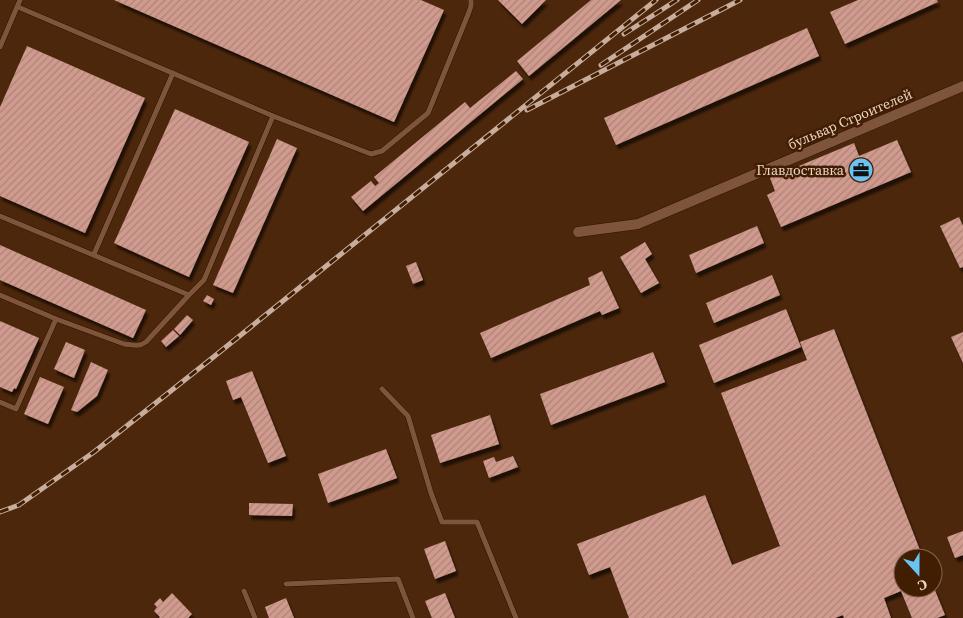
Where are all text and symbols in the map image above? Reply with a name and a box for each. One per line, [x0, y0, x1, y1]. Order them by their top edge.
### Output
street label: бульвар Строителей [785, 84, 915, 154]
office icon: Главдоставка [848, 157, 874, 183]
place label: Главдоставка [756, 160, 845, 180]
north arrow [893, 548, 943, 598]
text: С [915, 574, 930, 596]

